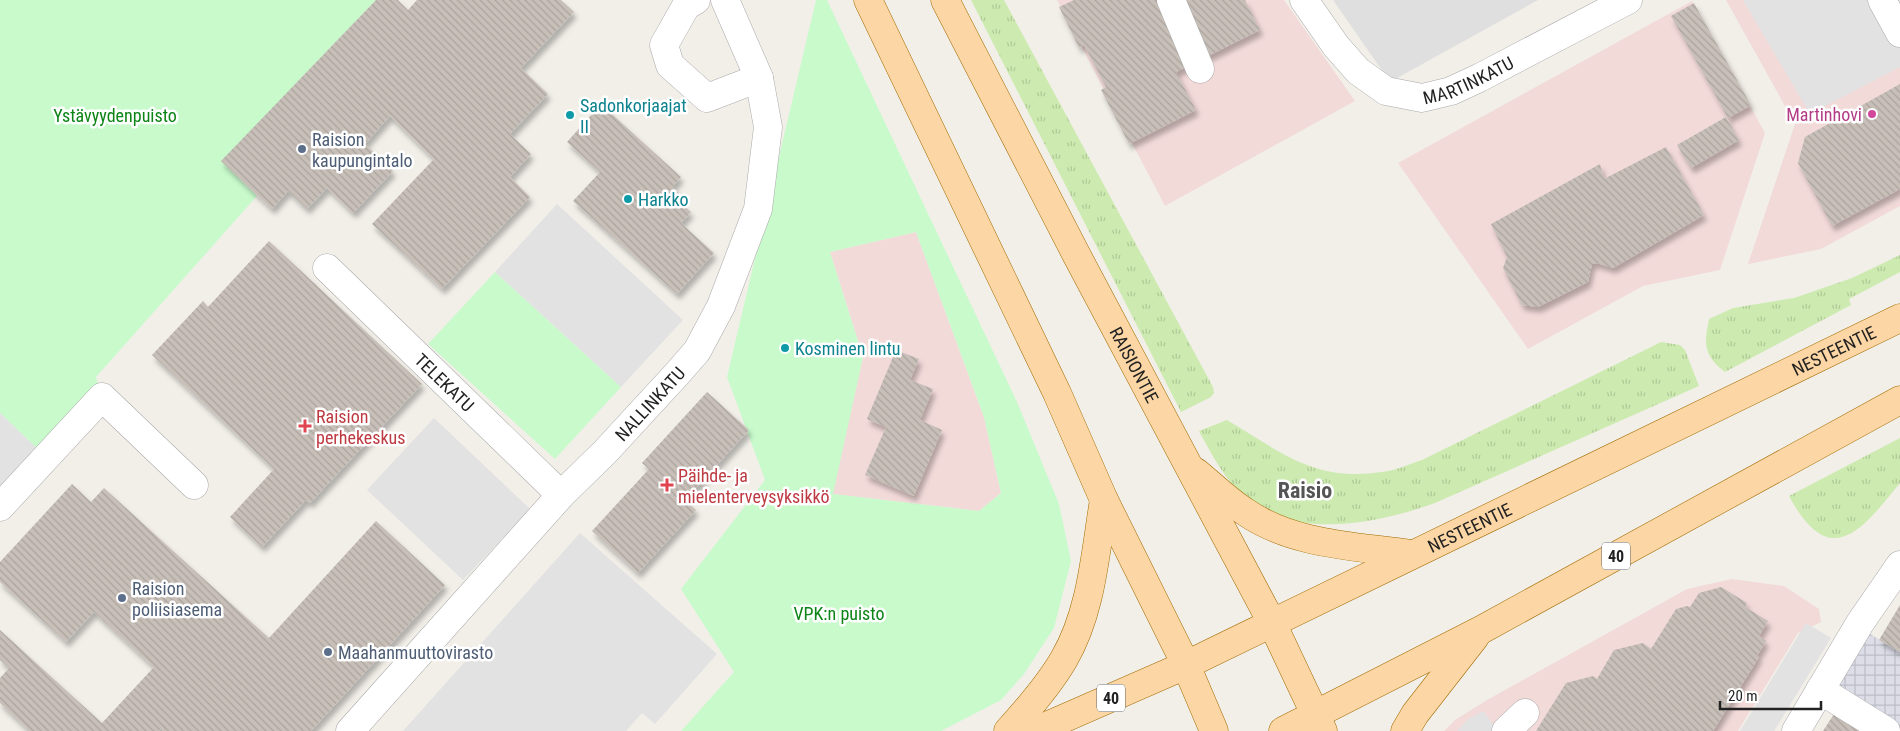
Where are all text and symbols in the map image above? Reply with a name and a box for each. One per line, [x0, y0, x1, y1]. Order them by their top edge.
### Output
street label: MARTINKATU [1421, 51, 1517, 108]
place label: Sadonkorjaajat II [580, 95, 687, 137]
place label: Martinhovi [1786, 104, 1862, 125]
park label: Ystävyydenpuisto [53, 105, 177, 126]
marker: Martinhovi [1866, 108, 1878, 120]
marker: Sadonkorjaajat II [564, 109, 576, 121]
place label: Raision kaupungintalo [312, 129, 413, 171]
marker: Raision kaupungintalo [296, 143, 308, 155]
place label: Harkko [638, 189, 689, 210]
marker: Harkko [622, 193, 634, 205]
street label: NESTEENTIE [1788, 321, 1879, 379]
street label: RAISIONTIE [1106, 323, 1163, 406]
place label: Kosminen lintu [795, 338, 901, 359]
marker: Kosminen lintu [779, 342, 791, 354]
street label: TELEKATU [411, 349, 479, 416]
street label: NALLINKATU [610, 362, 689, 445]
place label: Raision perhekeskus [316, 406, 406, 448]
marker: Raision perhekeskus [298, 419, 312, 433]
place label: Päihde- ja mielenterveysyksikkö [678, 465, 830, 507]
marker: Päihde- ja mielenterveysyksikkö [660, 478, 674, 492]
district label: Raisio [1278, 478, 1332, 503]
street label: NESTEENTIE [1424, 498, 1515, 556]
road number: 40 [1602, 542, 1630, 570]
place label: Raision poliisiasema [132, 578, 222, 620]
marker: Raision poliisiasema [116, 592, 128, 604]
park label: VPK:n puisto [793, 603, 885, 624]
place label: Maahanmuuttovirasto [338, 642, 493, 663]
marker: Maahanmuuttovirasto [322, 646, 334, 658]
scale bar [1720, 678, 1821, 710]
road number: 40 [1097, 684, 1125, 711]
text: 20 m [1728, 687, 1758, 705]

